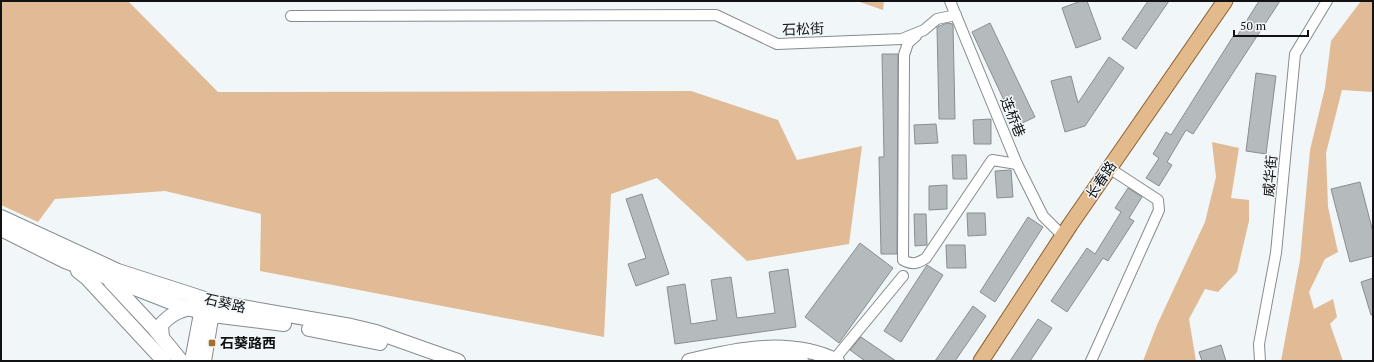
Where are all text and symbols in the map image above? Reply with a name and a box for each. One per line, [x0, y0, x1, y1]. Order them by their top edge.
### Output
scale bar [1234, 12, 1308, 38]
street label: 石松街 [782, 18, 824, 39]
text: 50 m [1240, 18, 1267, 33]
street label: 连桥巷 [997, 94, 1030, 140]
street label: 威华街 [1258, 154, 1281, 198]
street label: 长春路 [1081, 157, 1120, 202]
street label: 石葵路 [203, 289, 248, 316]
place label: 石葵路西 [220, 333, 276, 352]
marker: 石葵路西 [207, 338, 217, 348]

